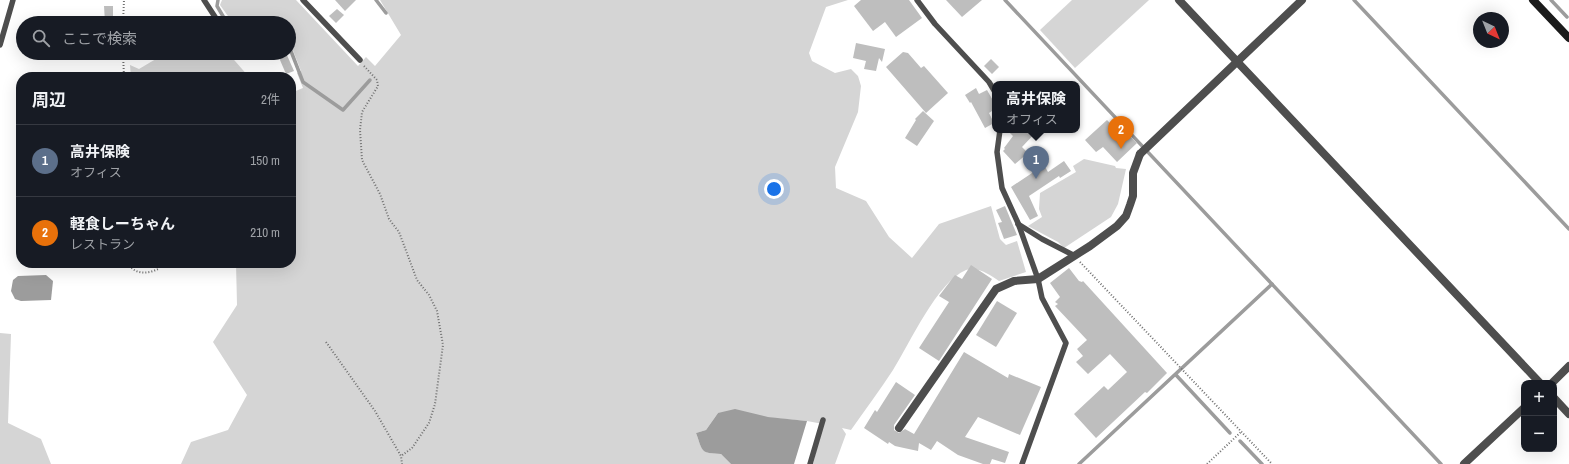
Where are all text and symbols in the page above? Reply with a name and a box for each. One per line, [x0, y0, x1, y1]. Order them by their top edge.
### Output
north arrow [1473, 12, 1509, 48]
search box [16, 16, 296, 60]
icon: search [30, 27, 52, 49]
text: ここで検索 [62, 28, 137, 49]
popup [992, 81, 1080, 133]
text: 周辺 [32, 88, 66, 111]
text: 高井保険 [1006, 88, 1066, 109]
text: 2件 [261, 91, 280, 108]
text: オフィス [1006, 111, 1058, 128]
pin: 2 [1108, 116, 1134, 149]
text: 高井保険 [70, 141, 130, 162]
pin: 1 [1023, 146, 1049, 179]
text: 1 [42, 152, 48, 169]
text: 150 m [250, 152, 280, 169]
text: オフィス [70, 164, 122, 181]
your location [764, 179, 784, 199]
text: 軽食しーちゃん [70, 213, 175, 234]
text: 2 [42, 224, 48, 241]
text: 210 m [250, 224, 280, 241]
text: レストラン [70, 236, 135, 253]
map controls [1521, 380, 1557, 452]
button: + [1521, 380, 1557, 416]
button: − [1521, 416, 1557, 452]

